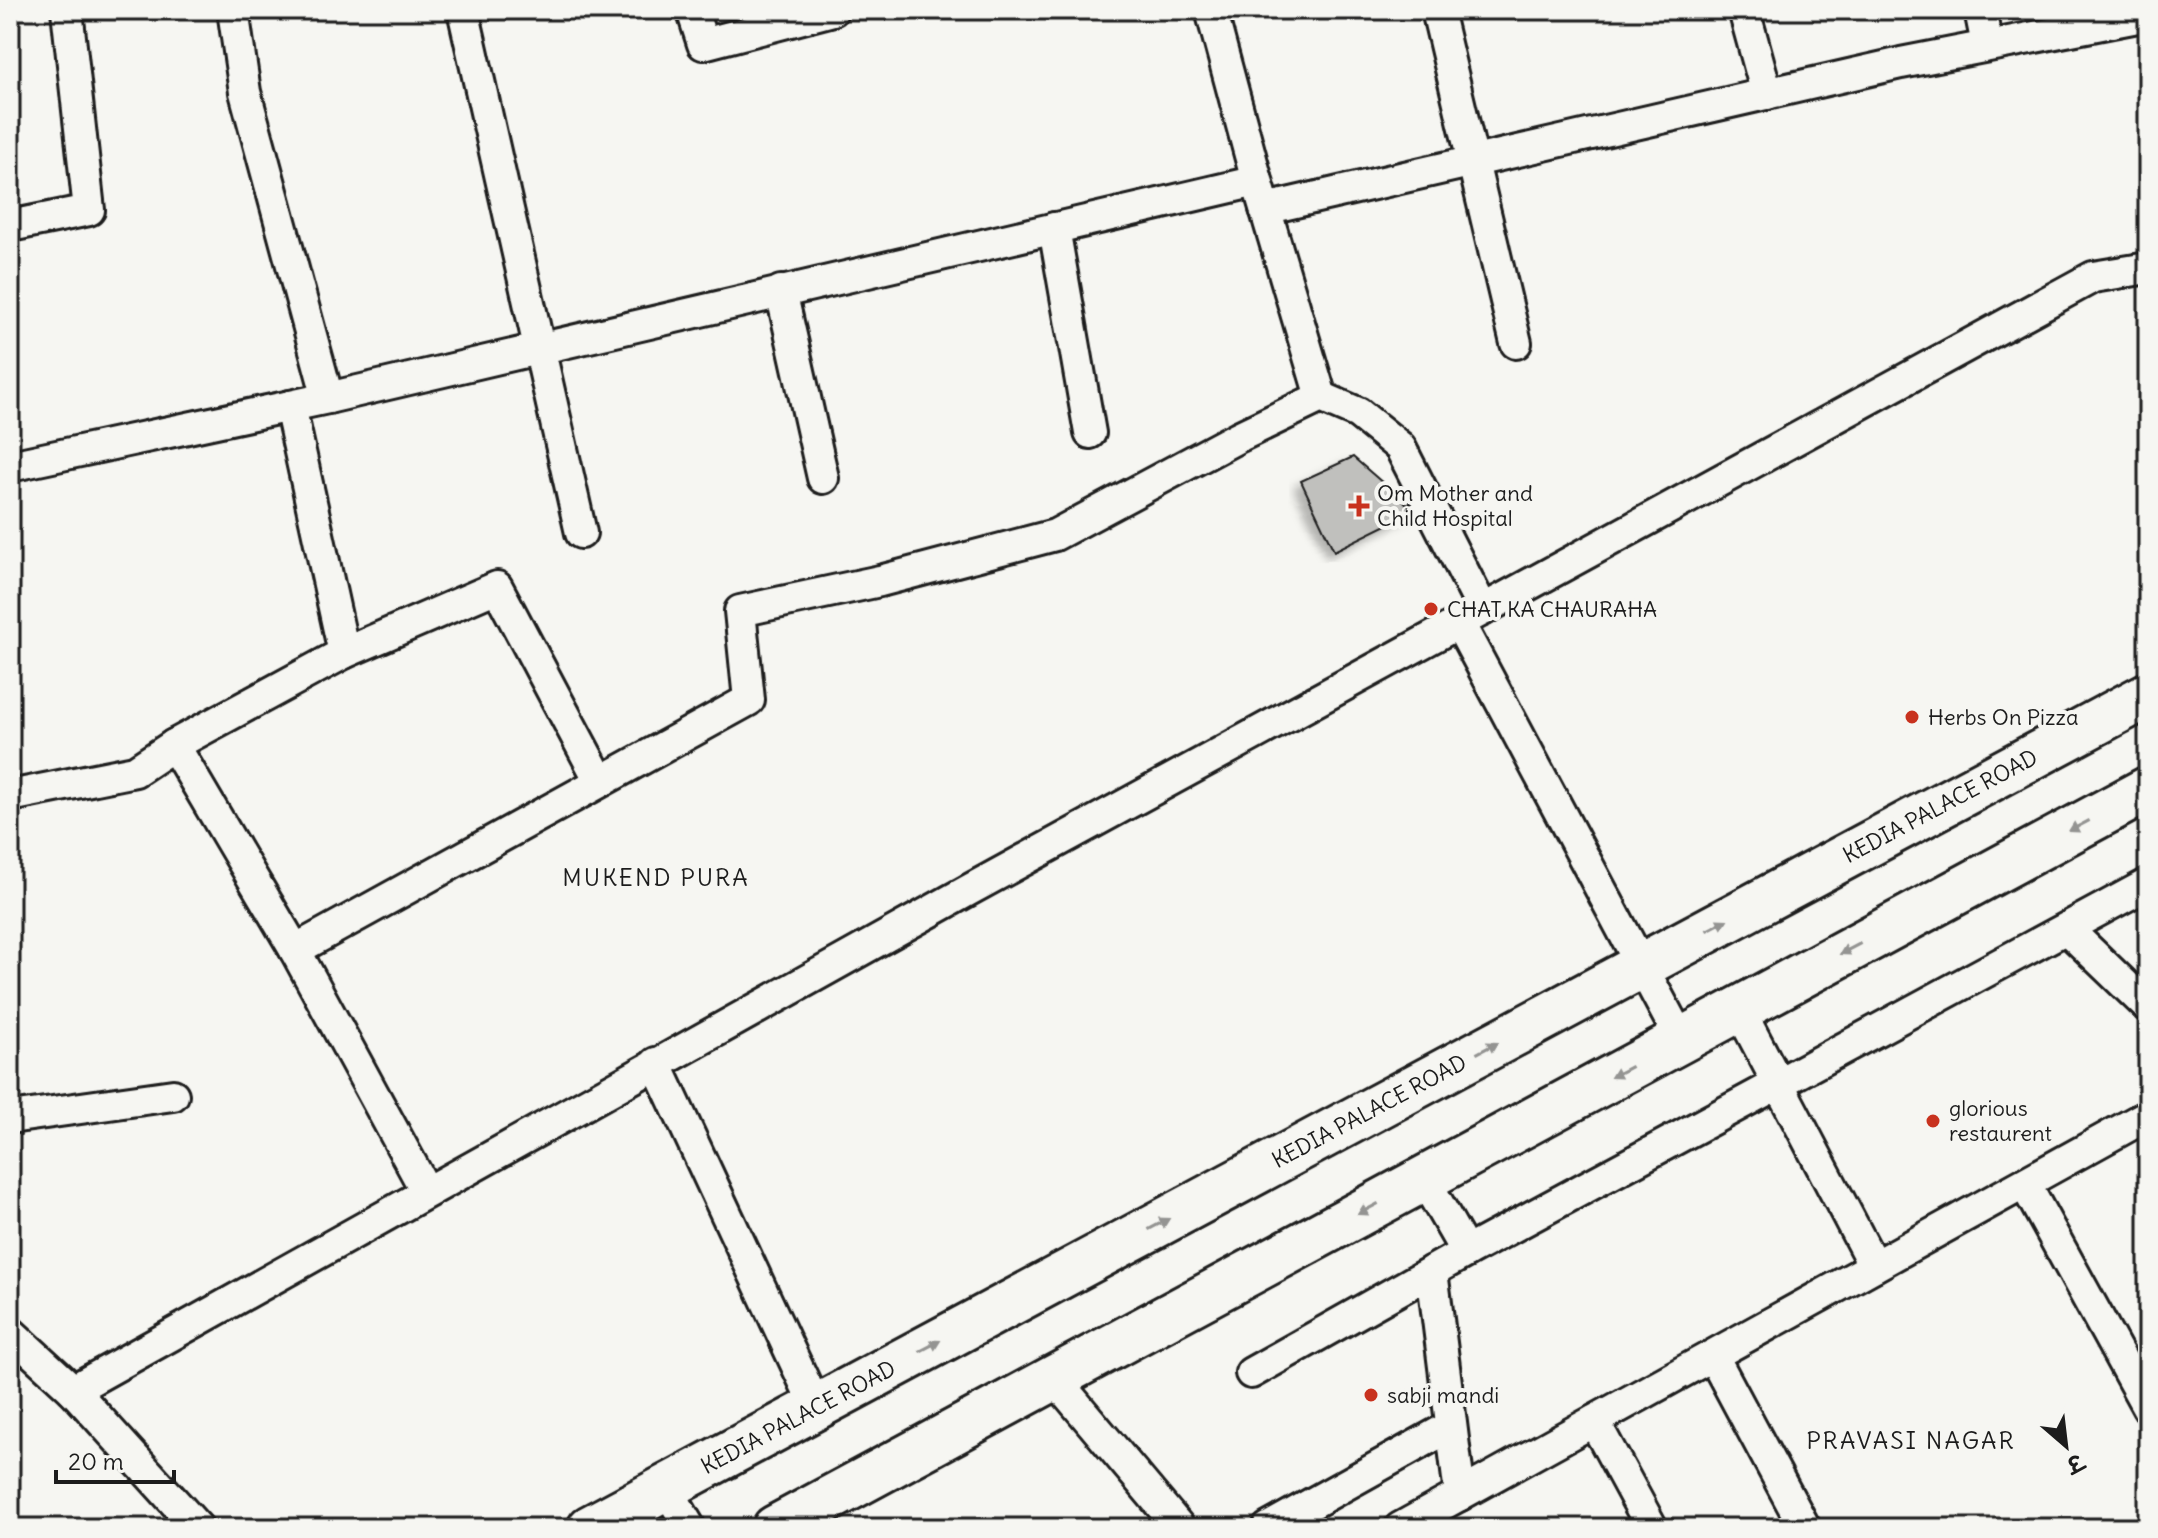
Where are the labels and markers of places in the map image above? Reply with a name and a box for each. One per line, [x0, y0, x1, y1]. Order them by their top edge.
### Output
place label: Om Mother and Child Hospital [1377, 479, 1533, 532]
marker: Om Mother and Child Hospital [1348, 495, 1370, 517]
place label: CHAT KA CHAURAHA [1447, 595, 1657, 623]
marker: CHAT KA CHAURAHA [1422, 600, 1440, 618]
place label: Herbs On Pizza [1928, 703, 2078, 731]
marker: Herbs On Pizza [1903, 708, 1921, 726]
place label: glorious restaurent [1949, 1094, 2052, 1147]
marker: glorious restaurent [1924, 1112, 1942, 1130]
place label: sabji mandi [1387, 1381, 1499, 1409]
marker: sabji mandi [1362, 1386, 1380, 1404]

